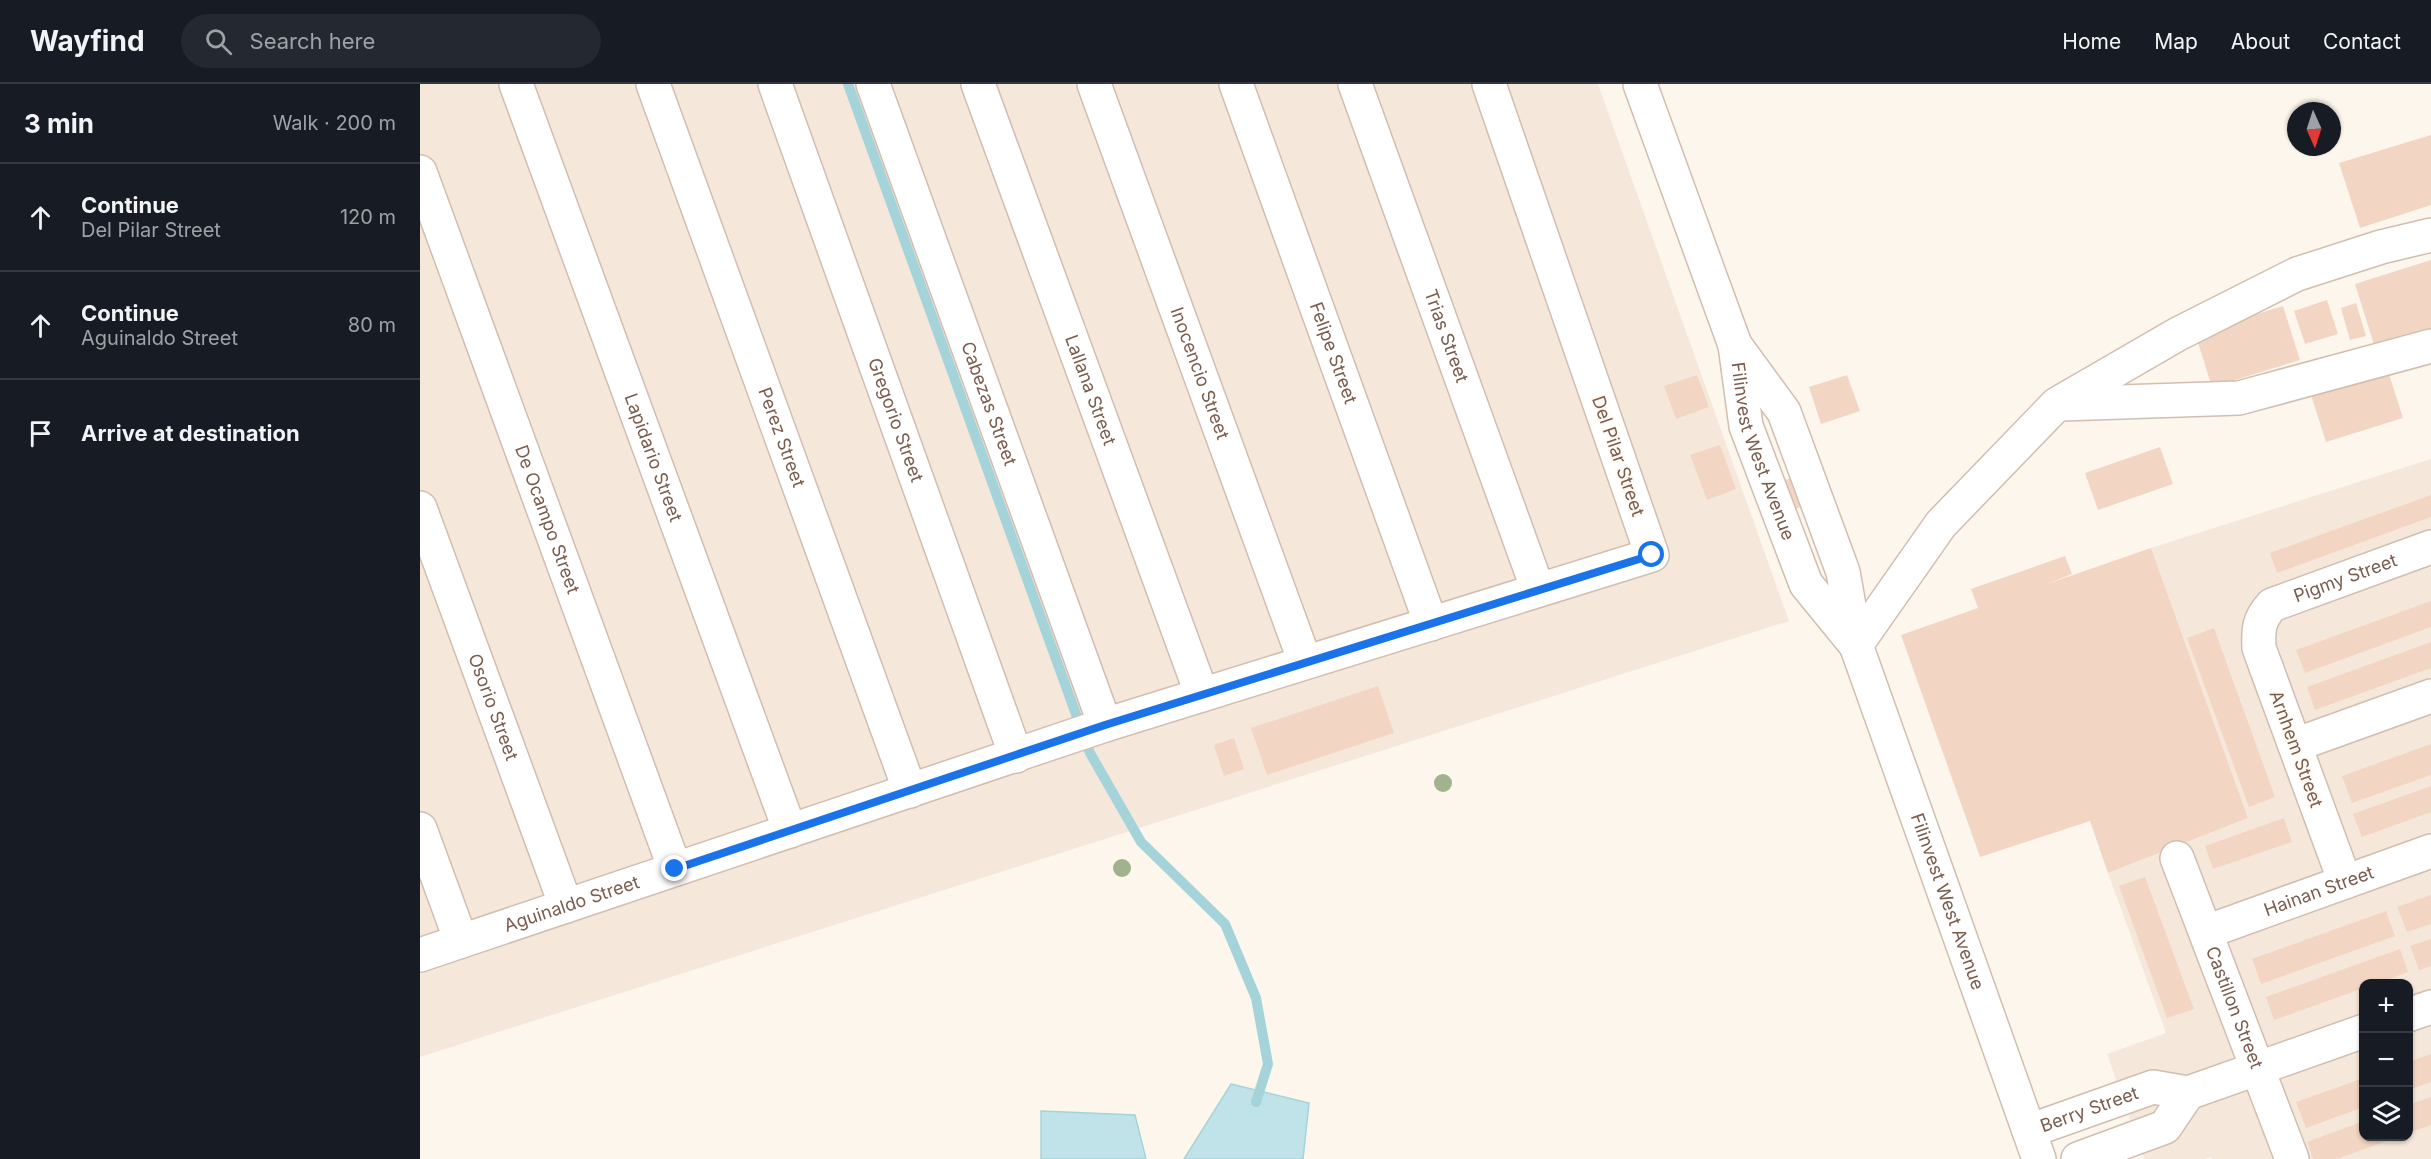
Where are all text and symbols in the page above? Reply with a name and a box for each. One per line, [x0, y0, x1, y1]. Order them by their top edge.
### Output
search box [181, 14, 601, 68]
text: Wayfind [30, 24, 145, 58]
icon: search [202, 25, 235, 58]
text: Search here [250, 28, 375, 54]
text: Home [2062, 29, 2121, 54]
text: Map [2154, 29, 2198, 54]
text: About [2231, 29, 2290, 54]
text: Contact [2323, 29, 2401, 54]
north arrow [2287, 102, 2341, 156]
text: 3 min [24, 108, 94, 139]
text: Walk · 200 m [273, 111, 396, 135]
text: Continue [81, 192, 179, 218]
icon: ahead [24, 201, 57, 234]
text: 120 m [340, 205, 396, 229]
text: Del Pilar Street [81, 218, 221, 242]
street label: Trias Street [1420, 286, 1473, 385]
street label: Felipe Street [1306, 299, 1362, 407]
text: Continue [81, 300, 179, 326]
street label: Inocencio Street [1166, 304, 1234, 442]
icon: ahead [24, 309, 57, 342]
text: 80 m [348, 313, 396, 337]
text: Aguinaldo Street [81, 326, 238, 350]
street label: Lallana Street [1061, 332, 1121, 448]
street label: Cabezas Street [957, 339, 1021, 468]
street label: Gregorio Street [864, 355, 928, 485]
street label: Filinvest West Avenue [1727, 361, 1799, 543]
street label: Perez Street [754, 385, 810, 490]
street label: Lapidario Street [620, 391, 687, 525]
street label: Del Pilar Street [1588, 393, 1649, 519]
icon: arrive [24, 417, 57, 450]
text: Arrive at destination [81, 420, 300, 446]
street label: De Ocampo Street [511, 442, 584, 596]
route start [1638, 541, 1664, 567]
street label: Pigmy Street [2291, 549, 2400, 606]
street label: Osorio Street [464, 651, 523, 763]
street label: Arnhem Street [2266, 688, 2327, 810]
street label: Filinvest West Avenue [1907, 810, 1989, 992]
route end [661, 855, 687, 881]
street label: Hainan Street [2261, 861, 2377, 920]
street label: Aguinaldo Street [501, 871, 642, 936]
street label: Castillon Street [2202, 943, 2267, 1071]
map controls [2359, 979, 2413, 1141]
button: + [2359, 979, 2413, 1033]
button: − [2359, 1033, 2413, 1087]
street label: Berry Street [2037, 1082, 2141, 1136]
button: layers [2359, 1087, 2413, 1141]

